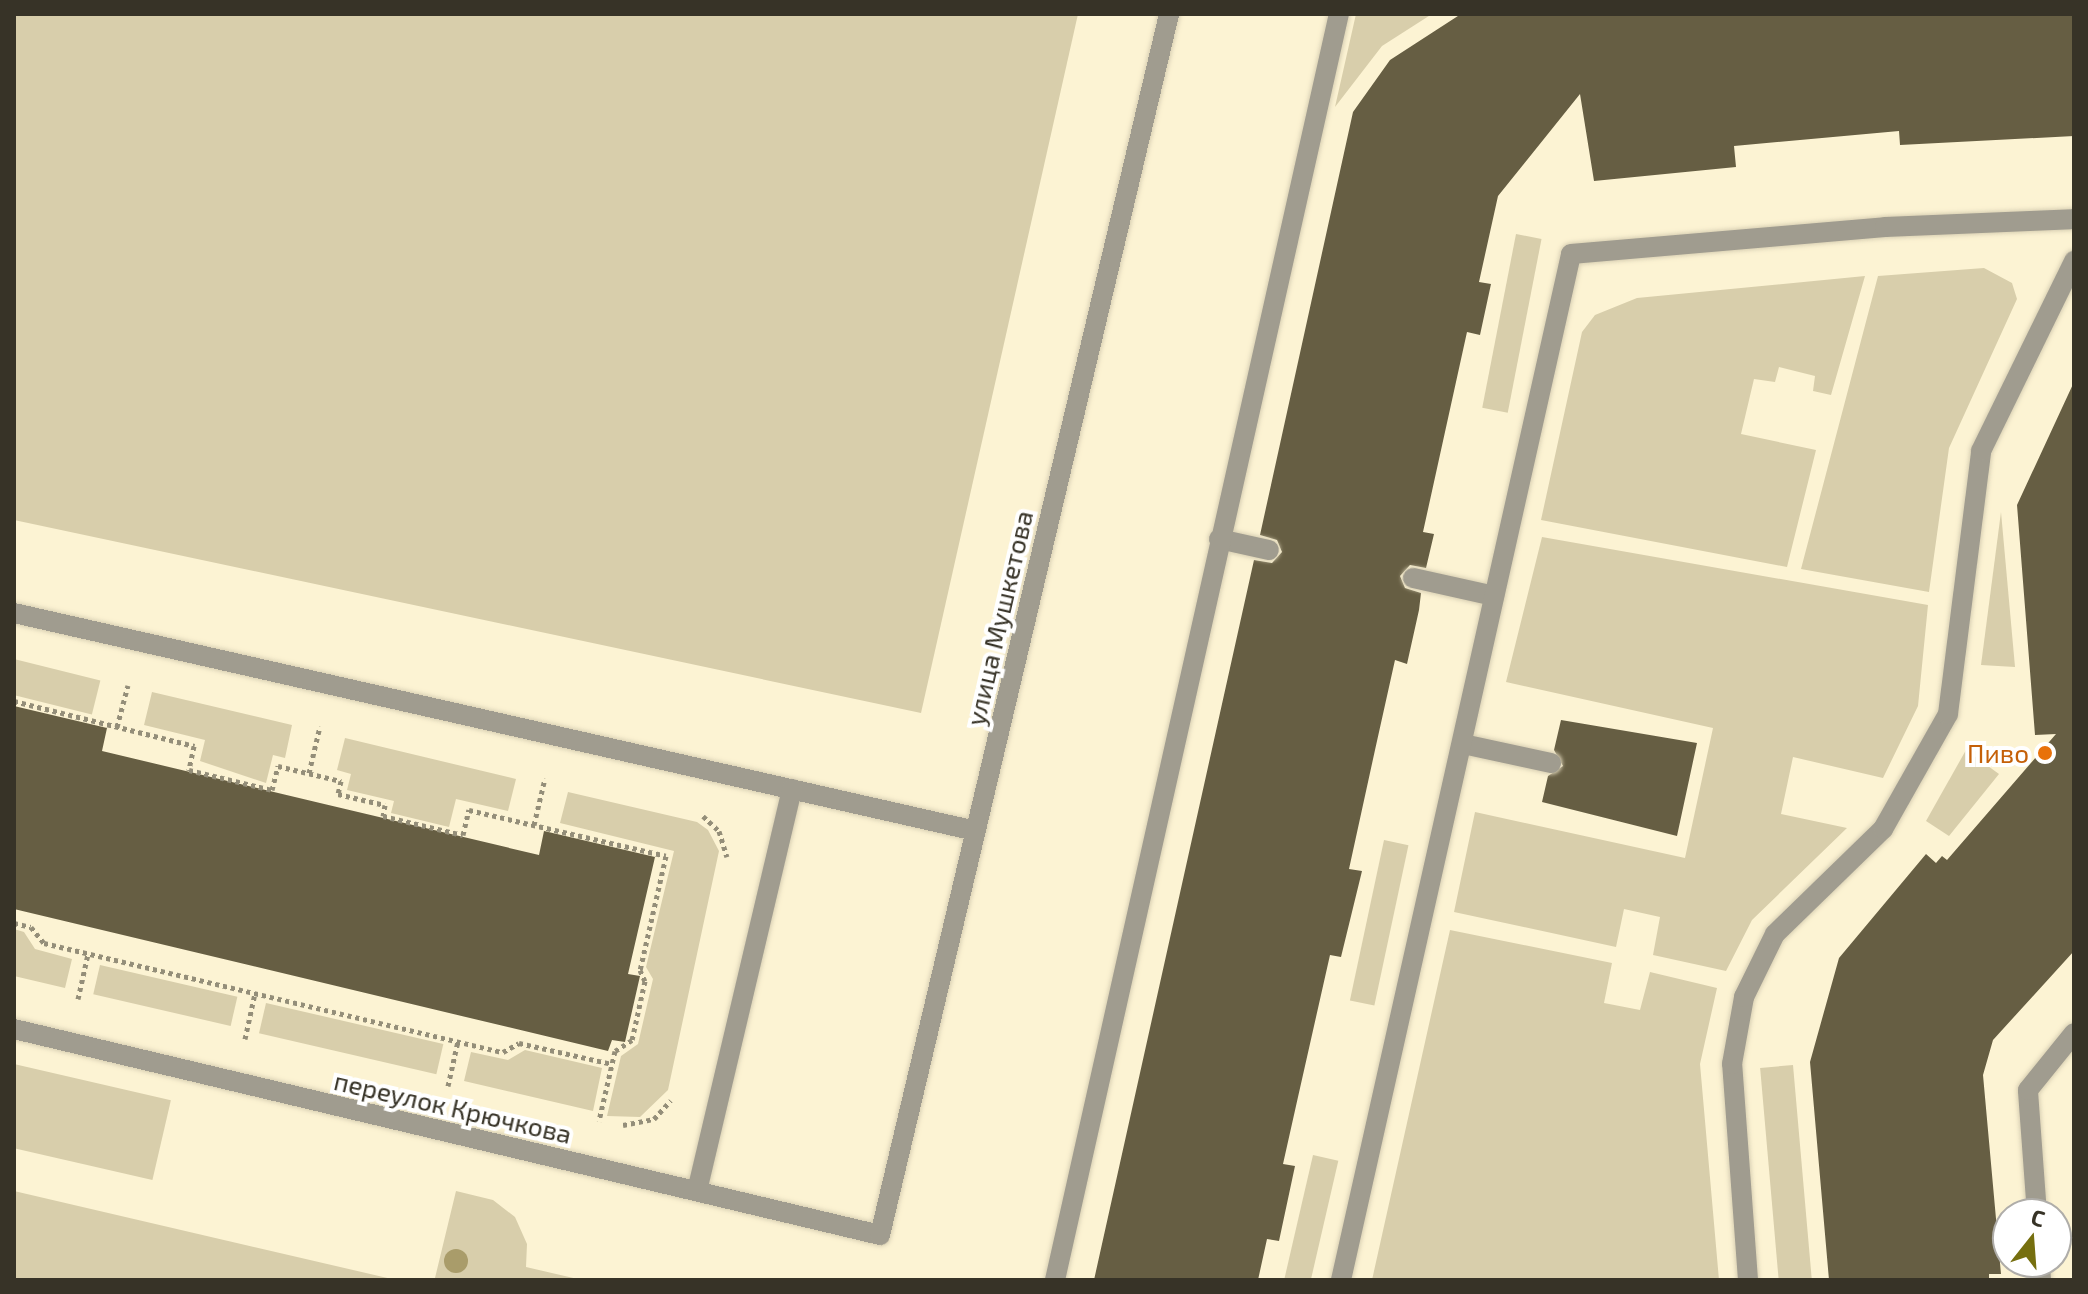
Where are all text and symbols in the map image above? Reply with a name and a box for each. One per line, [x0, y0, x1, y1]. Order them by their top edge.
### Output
street label: улица Мушкетова [959, 508, 1039, 728]
place label: Пиво [1967, 737, 2029, 769]
marker: Пиво [2036, 744, 2054, 762]
street label: переулок Крючкова [331, 1064, 575, 1150]
north arrow [1992, 1198, 2072, 1278]
text: С [2028, 1203, 2048, 1231]

